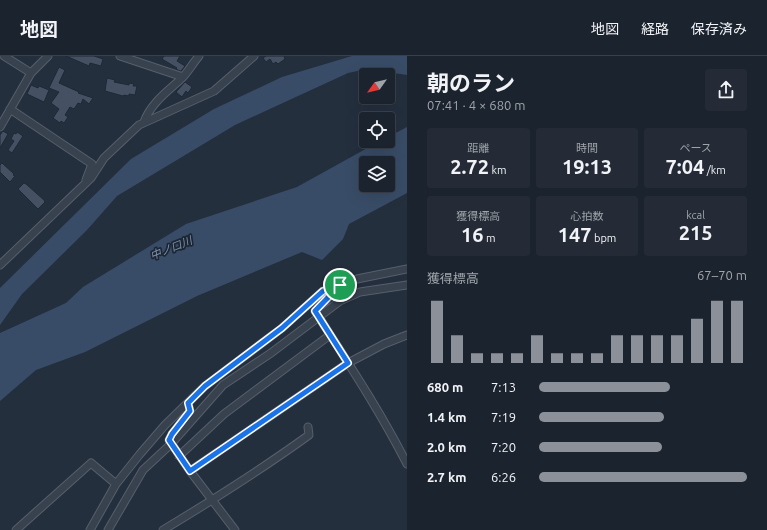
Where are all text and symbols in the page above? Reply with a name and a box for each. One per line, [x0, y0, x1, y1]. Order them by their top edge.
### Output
text: 地図 [20, 18, 58, 40]
text: 地図 [591, 21, 619, 37]
text: 経路 [641, 21, 669, 37]
text: 保存済み [691, 21, 747, 37]
north arrow [359, 68, 395, 104]
map controls [359, 68, 395, 192]
button: share [705, 69, 747, 111]
text: 朝のラン [427, 70, 515, 95]
text: 07:41 · 4 × 680 m [427, 98, 526, 112]
button: locate [359, 112, 395, 148]
text: 距離 [467, 142, 489, 154]
text: 時間 [576, 142, 598, 154]
text: ペース [679, 142, 712, 154]
text: 2.72 [450, 155, 489, 178]
text: 19:13 [562, 155, 612, 178]
text: 7:04 [665, 155, 704, 178]
button: layers [359, 156, 395, 192]
text: km [489, 164, 507, 176]
text: /km [704, 164, 726, 176]
text: kcal [686, 209, 705, 221]
text: 獲得標高 [456, 210, 500, 222]
text: 心拍数 [570, 210, 603, 222]
text: 215 [679, 221, 713, 244]
text: 16 [461, 223, 484, 246]
text: 147 [558, 223, 591, 246]
text: m [484, 232, 496, 244]
text: bpm [591, 232, 616, 244]
water label: 中ノ口川 [148, 234, 195, 262]
pin [323, 268, 357, 302]
text: 67–70 m [697, 268, 747, 282]
text: 獲得標高 [427, 271, 479, 285]
icon: arrive [329, 274, 351, 296]
text: 680 m [427, 380, 463, 394]
text: 7:13 [491, 380, 516, 394]
text: 1.4 km [427, 410, 466, 424]
text: 7:19 [491, 410, 516, 424]
text: 2.0 km [427, 440, 466, 454]
text: 7:20 [491, 440, 516, 454]
text: 2.7 km [427, 470, 466, 484]
text: 6:26 [491, 470, 516, 484]

